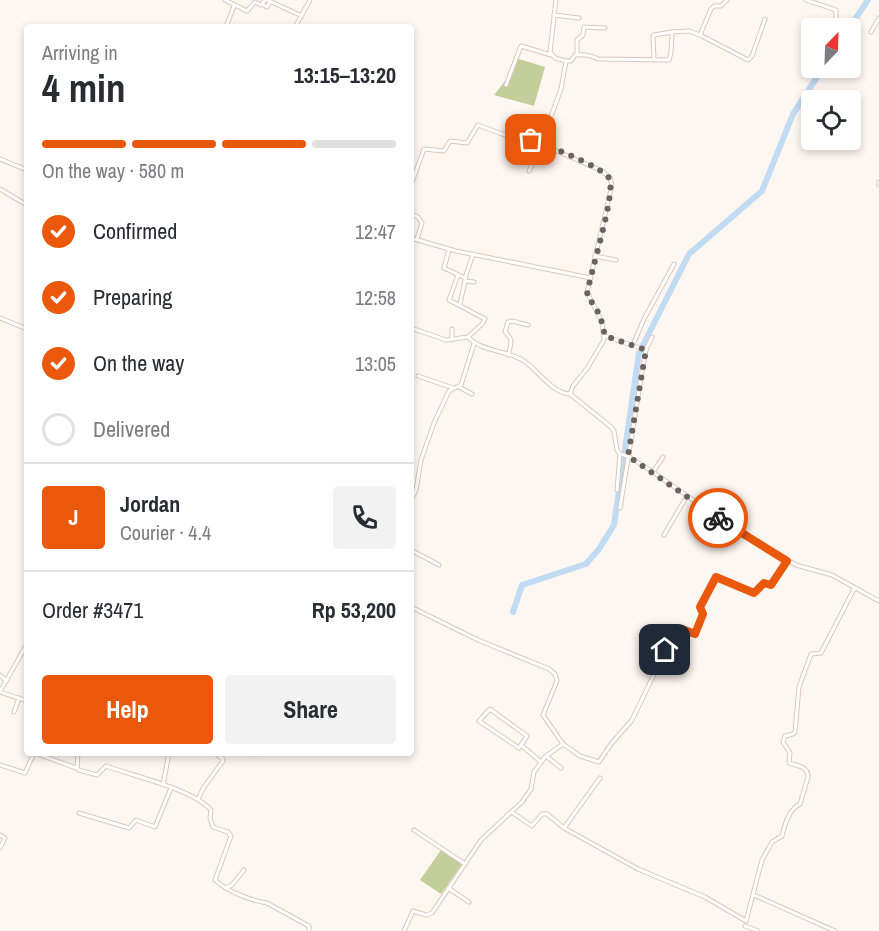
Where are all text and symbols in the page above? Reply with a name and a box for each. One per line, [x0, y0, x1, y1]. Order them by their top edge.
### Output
north arrow [801, 18, 861, 78]
map controls [801, 18, 861, 150]
text: Arriving in [42, 39, 118, 66]
text: 13:15–13:20 [294, 60, 396, 90]
text: 4 min [42, 62, 126, 114]
button: locate [801, 90, 861, 150]
pin [505, 114, 556, 165]
icon: bag [514, 123, 547, 156]
text: On the way · 580 m [42, 157, 184, 184]
icon: check [42, 215, 75, 248]
text: Confirmed [93, 216, 177, 246]
text: 12:47 [355, 218, 396, 245]
icon: check [42, 281, 75, 314]
text: Preparing [93, 282, 172, 312]
text: 12:58 [355, 284, 396, 311]
icon: check [42, 347, 75, 380]
text: On the way [93, 348, 184, 378]
text: 13:05 [355, 350, 396, 377]
text: Delivered [93, 414, 170, 444]
button: phone [333, 486, 396, 549]
courier [688, 488, 748, 548]
text: Jordan [120, 489, 180, 519]
text: J [68, 502, 79, 532]
icon: bike [702, 502, 735, 535]
text: Courier · 4.4 [120, 519, 211, 546]
text: Order #3471 [42, 595, 143, 625]
text: Rp 53,200 [312, 595, 396, 625]
pin [639, 624, 690, 675]
icon: home [648, 633, 681, 666]
button: Help [42, 675, 213, 744]
button: Share [225, 675, 396, 744]

